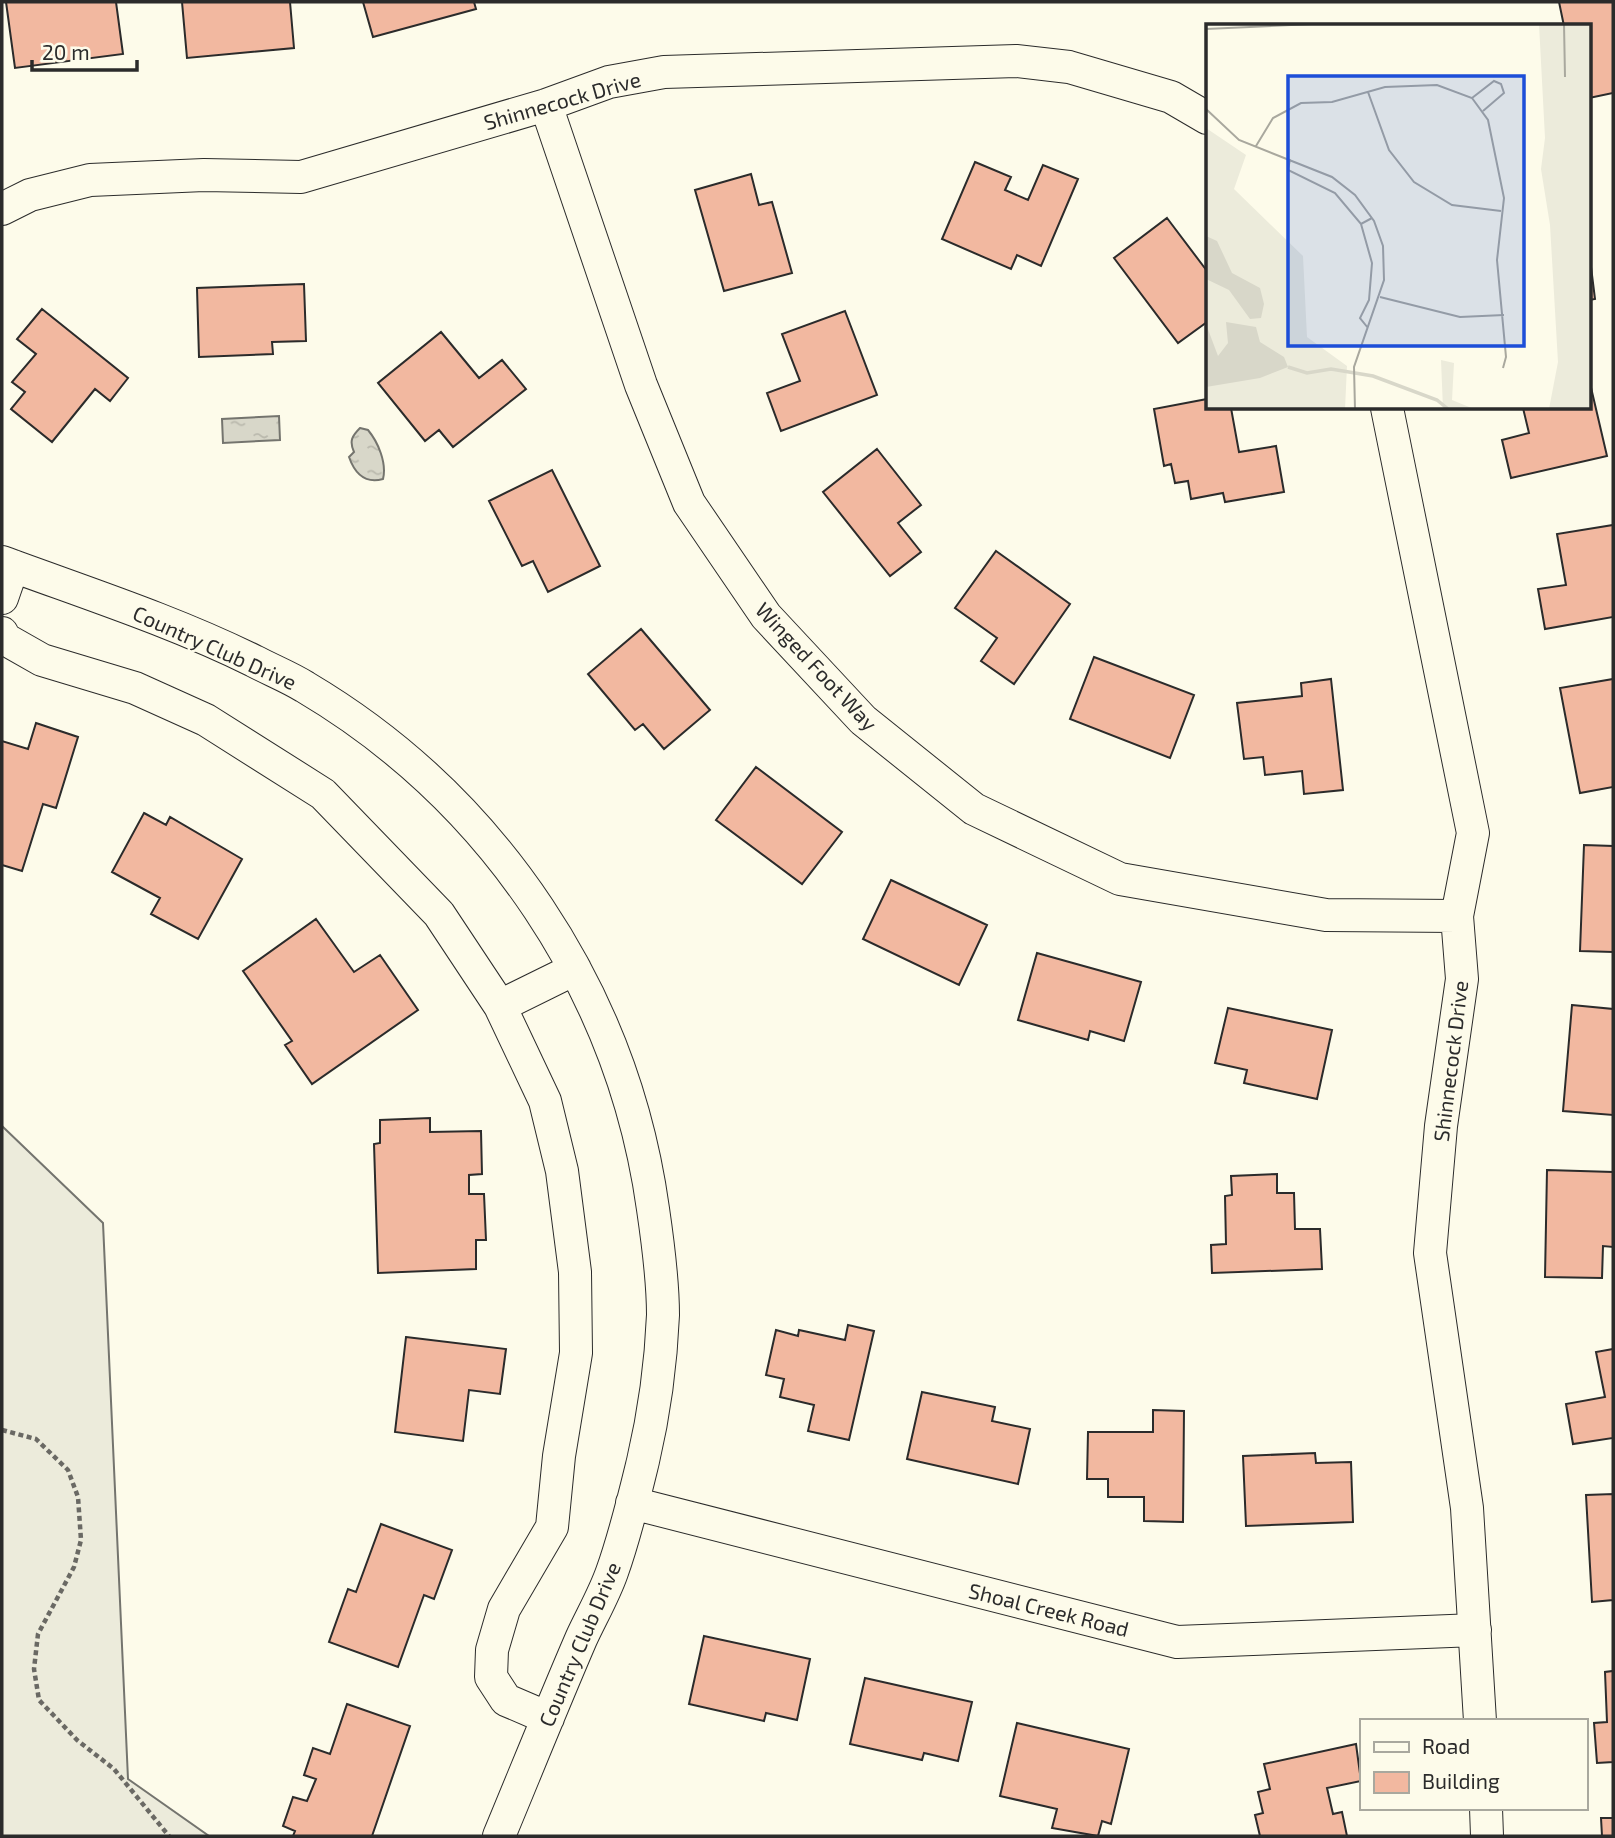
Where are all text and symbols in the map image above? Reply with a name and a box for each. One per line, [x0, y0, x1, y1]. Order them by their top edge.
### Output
inset map [1206, 24, 1590, 410]
scale bar [32, 28, 136, 72]
text: 20 m [42, 39, 90, 64]
street label: Shinnecock Drive [481, 66, 643, 134]
street label: Winged Foot Way [751, 597, 883, 735]
street label: Country Club Drive [129, 600, 301, 694]
street label: Shinnecock Drive [1428, 979, 1472, 1143]
street label: Country Club Drive [533, 1558, 625, 1730]
street label: Shoal Creek Road [966, 1577, 1132, 1641]
legend [1360, 1719, 1587, 1810]
text: Road [1422, 1733, 1470, 1758]
text: Building [1422, 1768, 1500, 1793]

